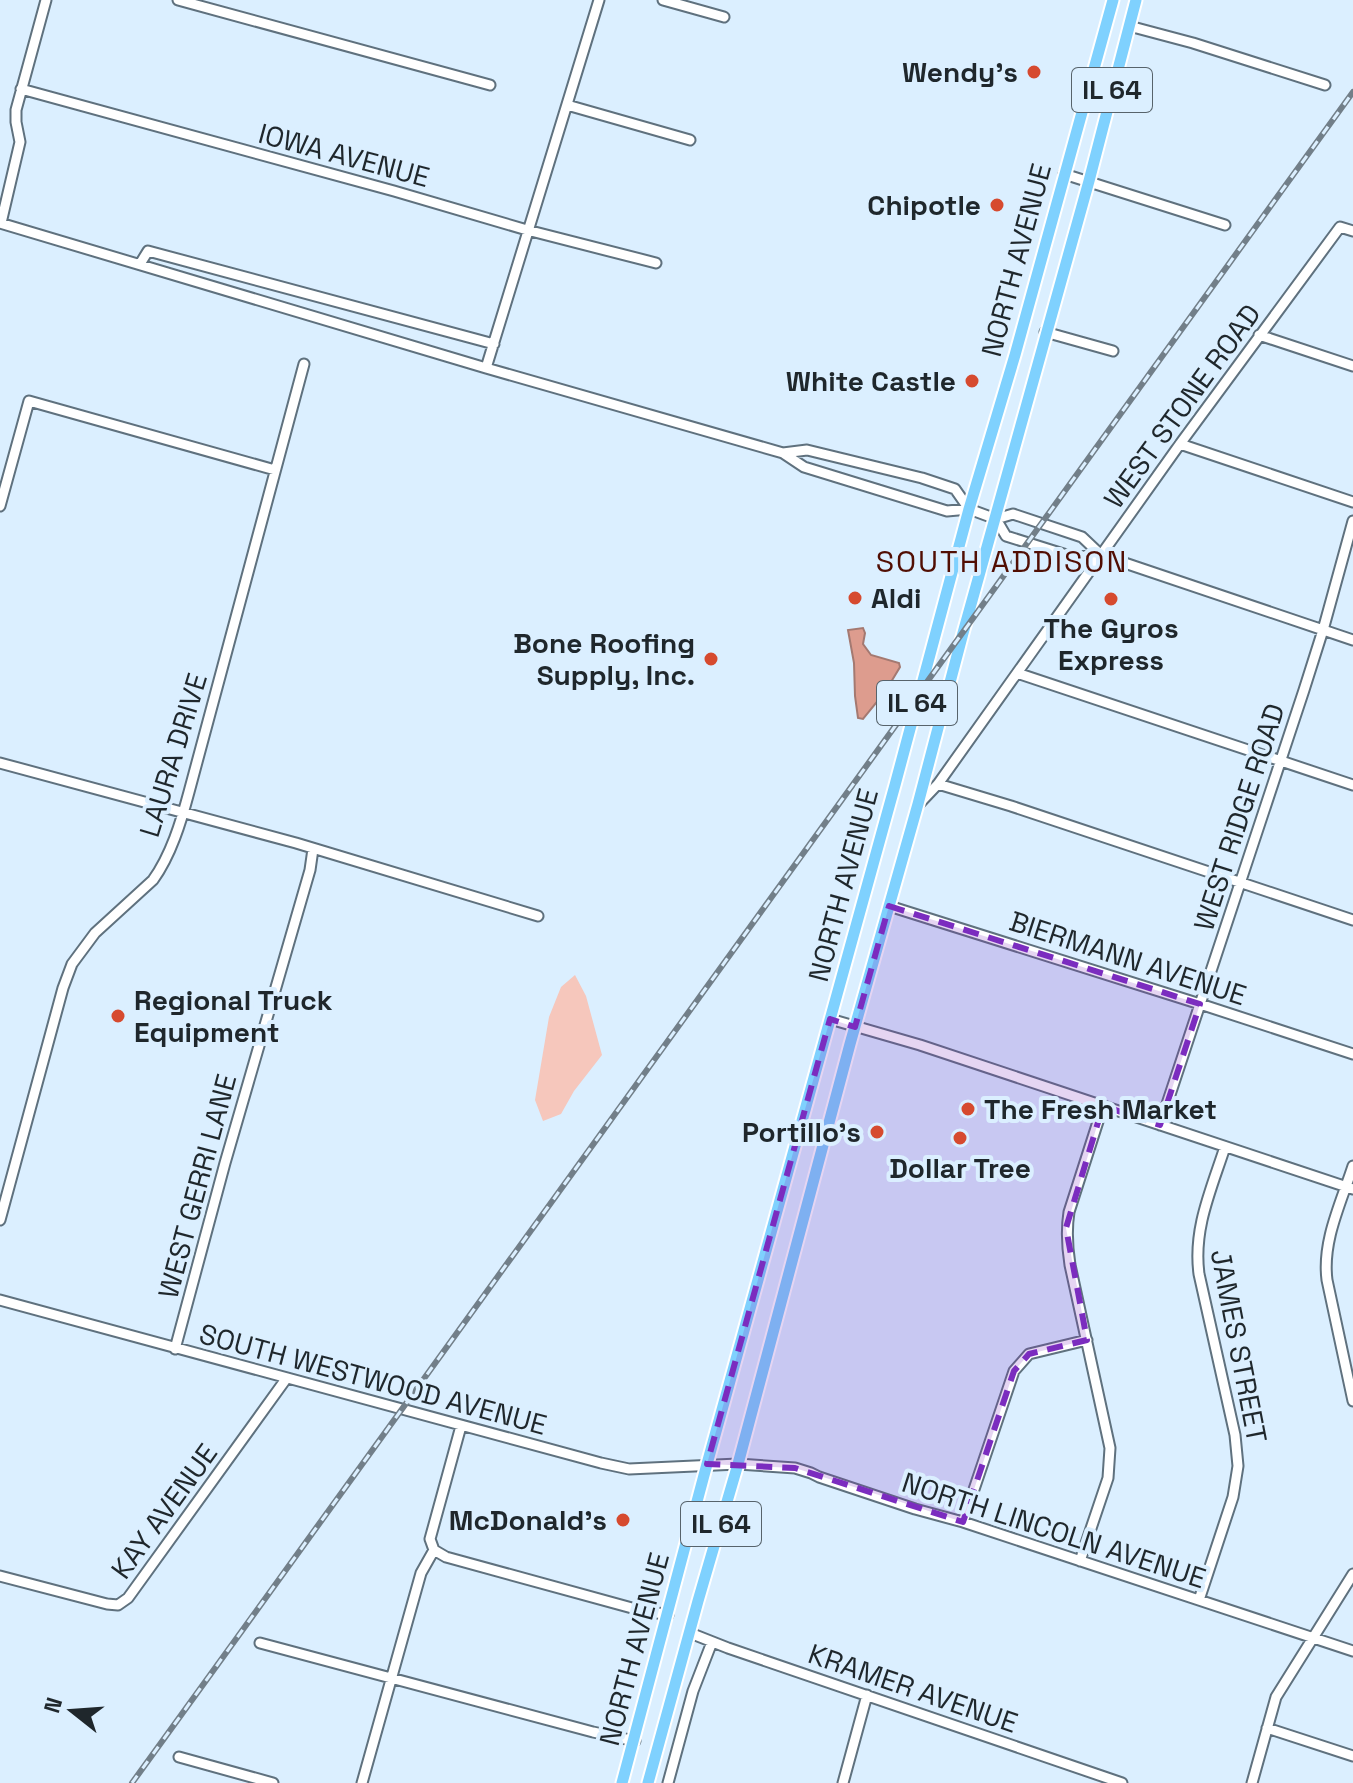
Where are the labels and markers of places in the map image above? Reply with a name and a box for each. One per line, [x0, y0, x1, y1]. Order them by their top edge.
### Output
place label: Wendy's [902, 54, 1018, 90]
marker: Wendy's [1025, 63, 1043, 81]
place label: Chipotle [867, 187, 981, 223]
marker: Chipotle [988, 196, 1006, 214]
place label: White Castle [786, 363, 956, 399]
marker: White Castle [963, 372, 981, 390]
place label: Aldi [871, 580, 922, 616]
marker: Aldi [846, 589, 864, 607]
marker: The Gyros Express [1102, 590, 1120, 608]
place label: The Gyros Express [1043, 610, 1179, 678]
place label: Bone Roofing Supply, Inc. [513, 625, 695, 693]
marker: Bone Roofing Supply, Inc. [702, 650, 720, 668]
place label: Regional Truck Equipment [134, 982, 333, 1050]
marker: Regional Truck Equipment [109, 1007, 127, 1025]
place label: The Fresh Market [984, 1091, 1217, 1127]
marker: The Fresh Market [959, 1100, 977, 1118]
place label: Portillo's [742, 1114, 861, 1150]
marker: Portillo's [868, 1123, 886, 1141]
marker: Dollar Tree [951, 1129, 969, 1147]
place label: Dollar Tree [889, 1150, 1031, 1186]
place label: McDonald's [449, 1502, 607, 1538]
marker: McDonald's [614, 1511, 632, 1529]

